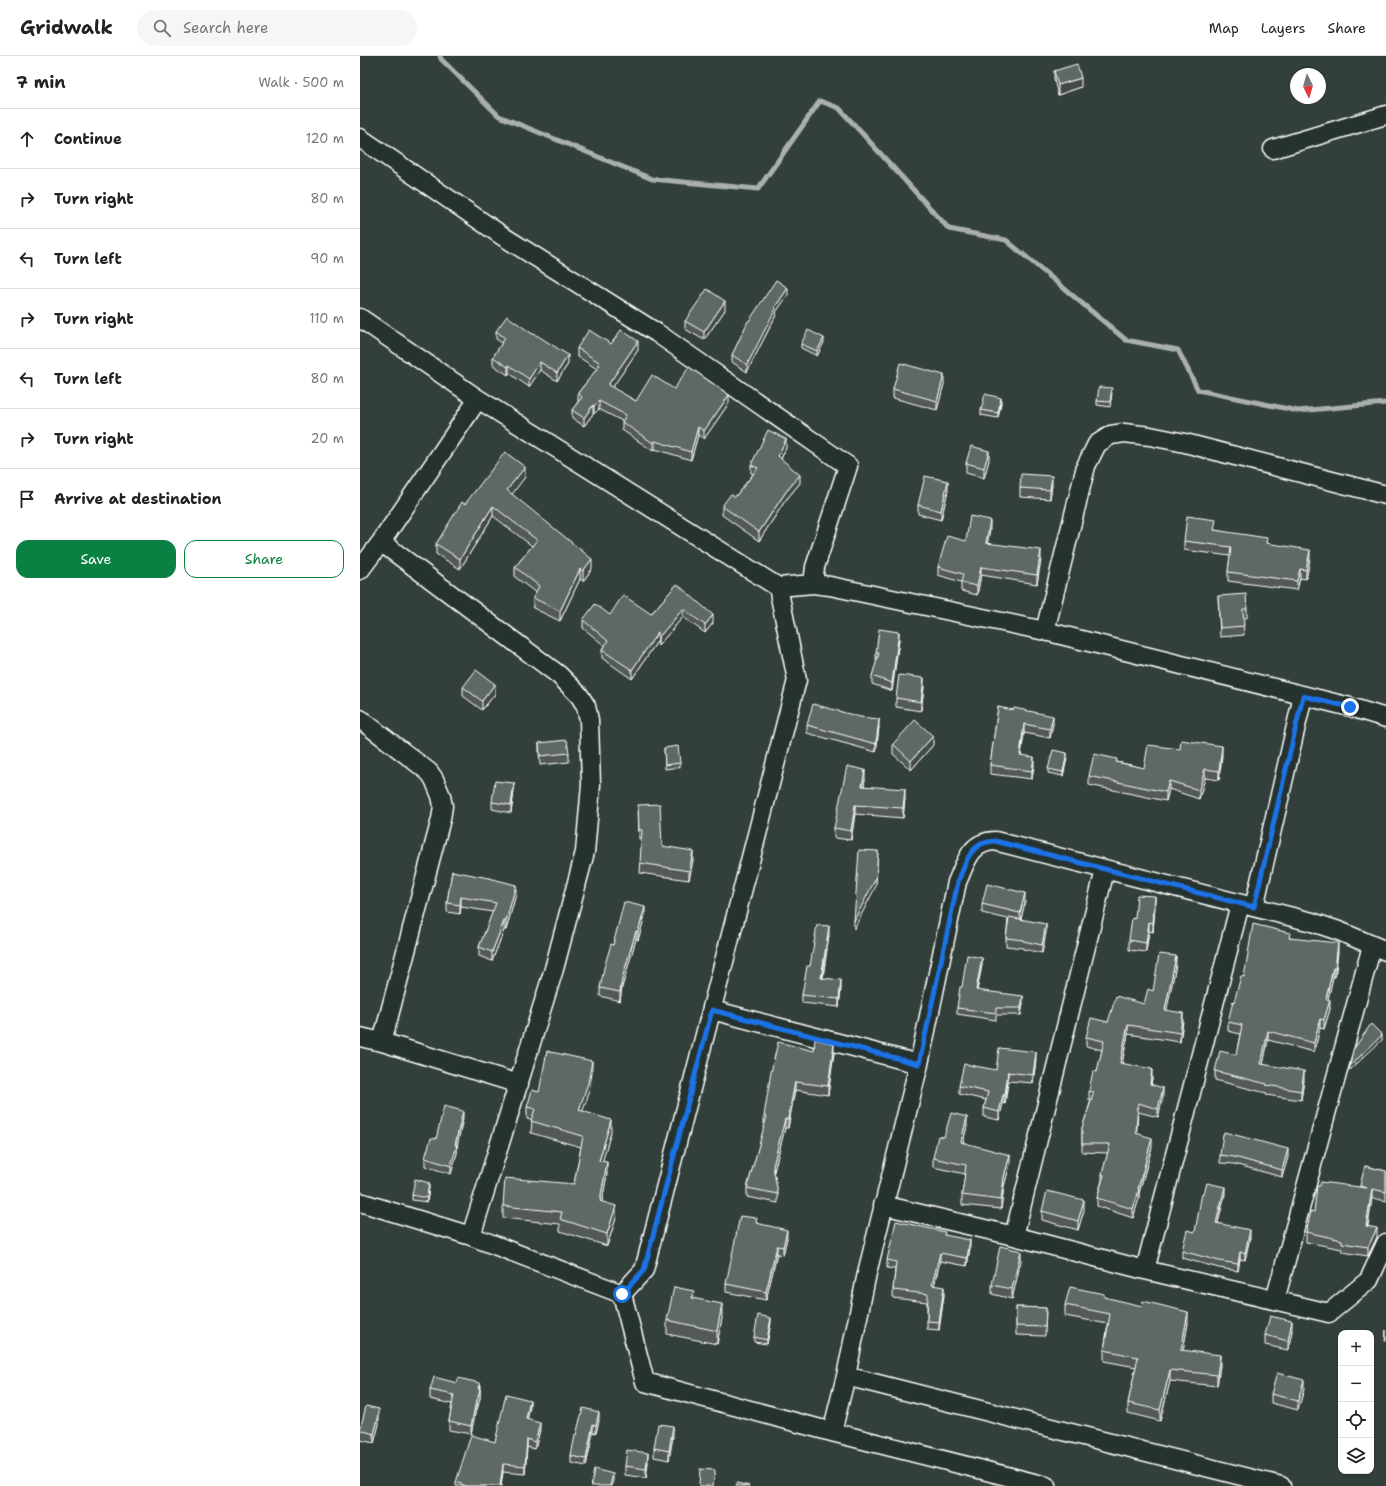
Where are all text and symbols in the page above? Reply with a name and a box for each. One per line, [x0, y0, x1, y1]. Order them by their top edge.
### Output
search box [137, 10, 417, 46]
text: Gridwalk [20, 15, 113, 40]
icon: search [151, 17, 173, 39]
text: Search here [183, 18, 269, 38]
text: Map [1209, 19, 1239, 37]
text: Layers [1261, 19, 1305, 37]
text: Share [1327, 19, 1366, 37]
north arrow [1290, 68, 1326, 104]
text: 7 min [16, 71, 66, 93]
text: Walk · 500 m [258, 74, 344, 91]
icon: ahead [16, 128, 38, 150]
text: Continue [54, 129, 122, 149]
text: 120 m [306, 130, 344, 147]
icon: right [16, 188, 38, 210]
text: Turn right [54, 189, 134, 209]
text: 80 m [310, 190, 344, 207]
icon: left [16, 248, 38, 270]
text: Turn left [54, 249, 122, 269]
text: 90 m [310, 250, 344, 267]
icon: right [16, 308, 38, 330]
text: Turn right [54, 309, 134, 329]
text: 110 m [309, 310, 344, 327]
icon: left [16, 368, 38, 390]
text: Turn left [54, 369, 122, 389]
text: 80 m [310, 370, 344, 387]
icon: right [16, 428, 38, 450]
text: Turn right [54, 429, 134, 449]
text: 20 m [311, 430, 344, 447]
icon: arrive [16, 488, 38, 510]
text: Arrive at destination [54, 489, 222, 509]
button: Save [16, 540, 176, 578]
button: Share [184, 540, 344, 578]
route end [1341, 698, 1359, 716]
route start [613, 1285, 631, 1303]
map controls [1338, 1330, 1374, 1474]
button: + [1338, 1330, 1374, 1366]
button: − [1338, 1366, 1374, 1402]
button: locate [1338, 1402, 1374, 1438]
button: layers [1338, 1438, 1374, 1474]

